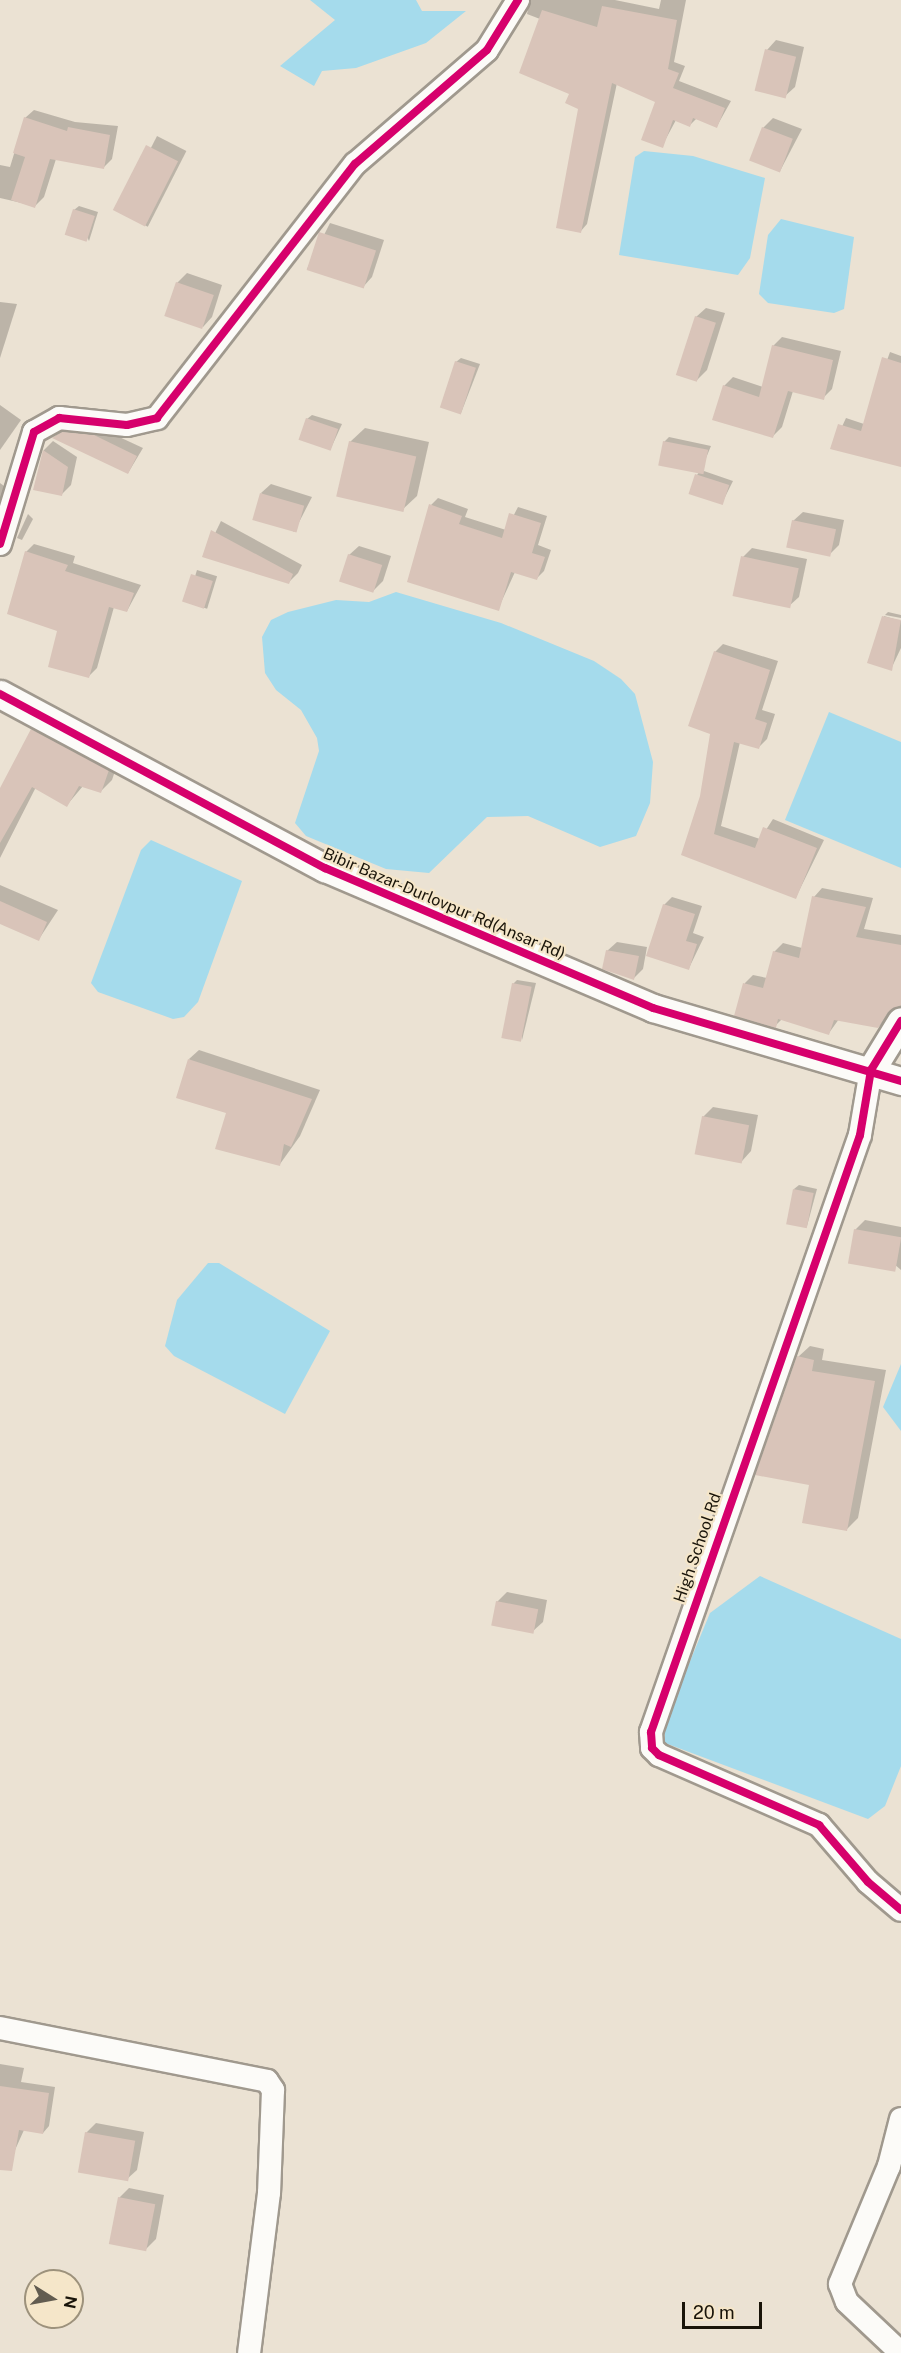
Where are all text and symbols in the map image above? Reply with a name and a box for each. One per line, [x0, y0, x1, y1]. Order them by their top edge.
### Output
street label: Bibir Bazar-Durlovpur Rd(Ansar Rd) [320, 844, 568, 964]
street label: High School Rd [670, 1491, 726, 1605]
north arrow [24, 2269, 84, 2329]
scale bar [685, 2290, 764, 2328]
text: N [60, 2294, 81, 2310]
text: 20 m [693, 2302, 735, 2323]

